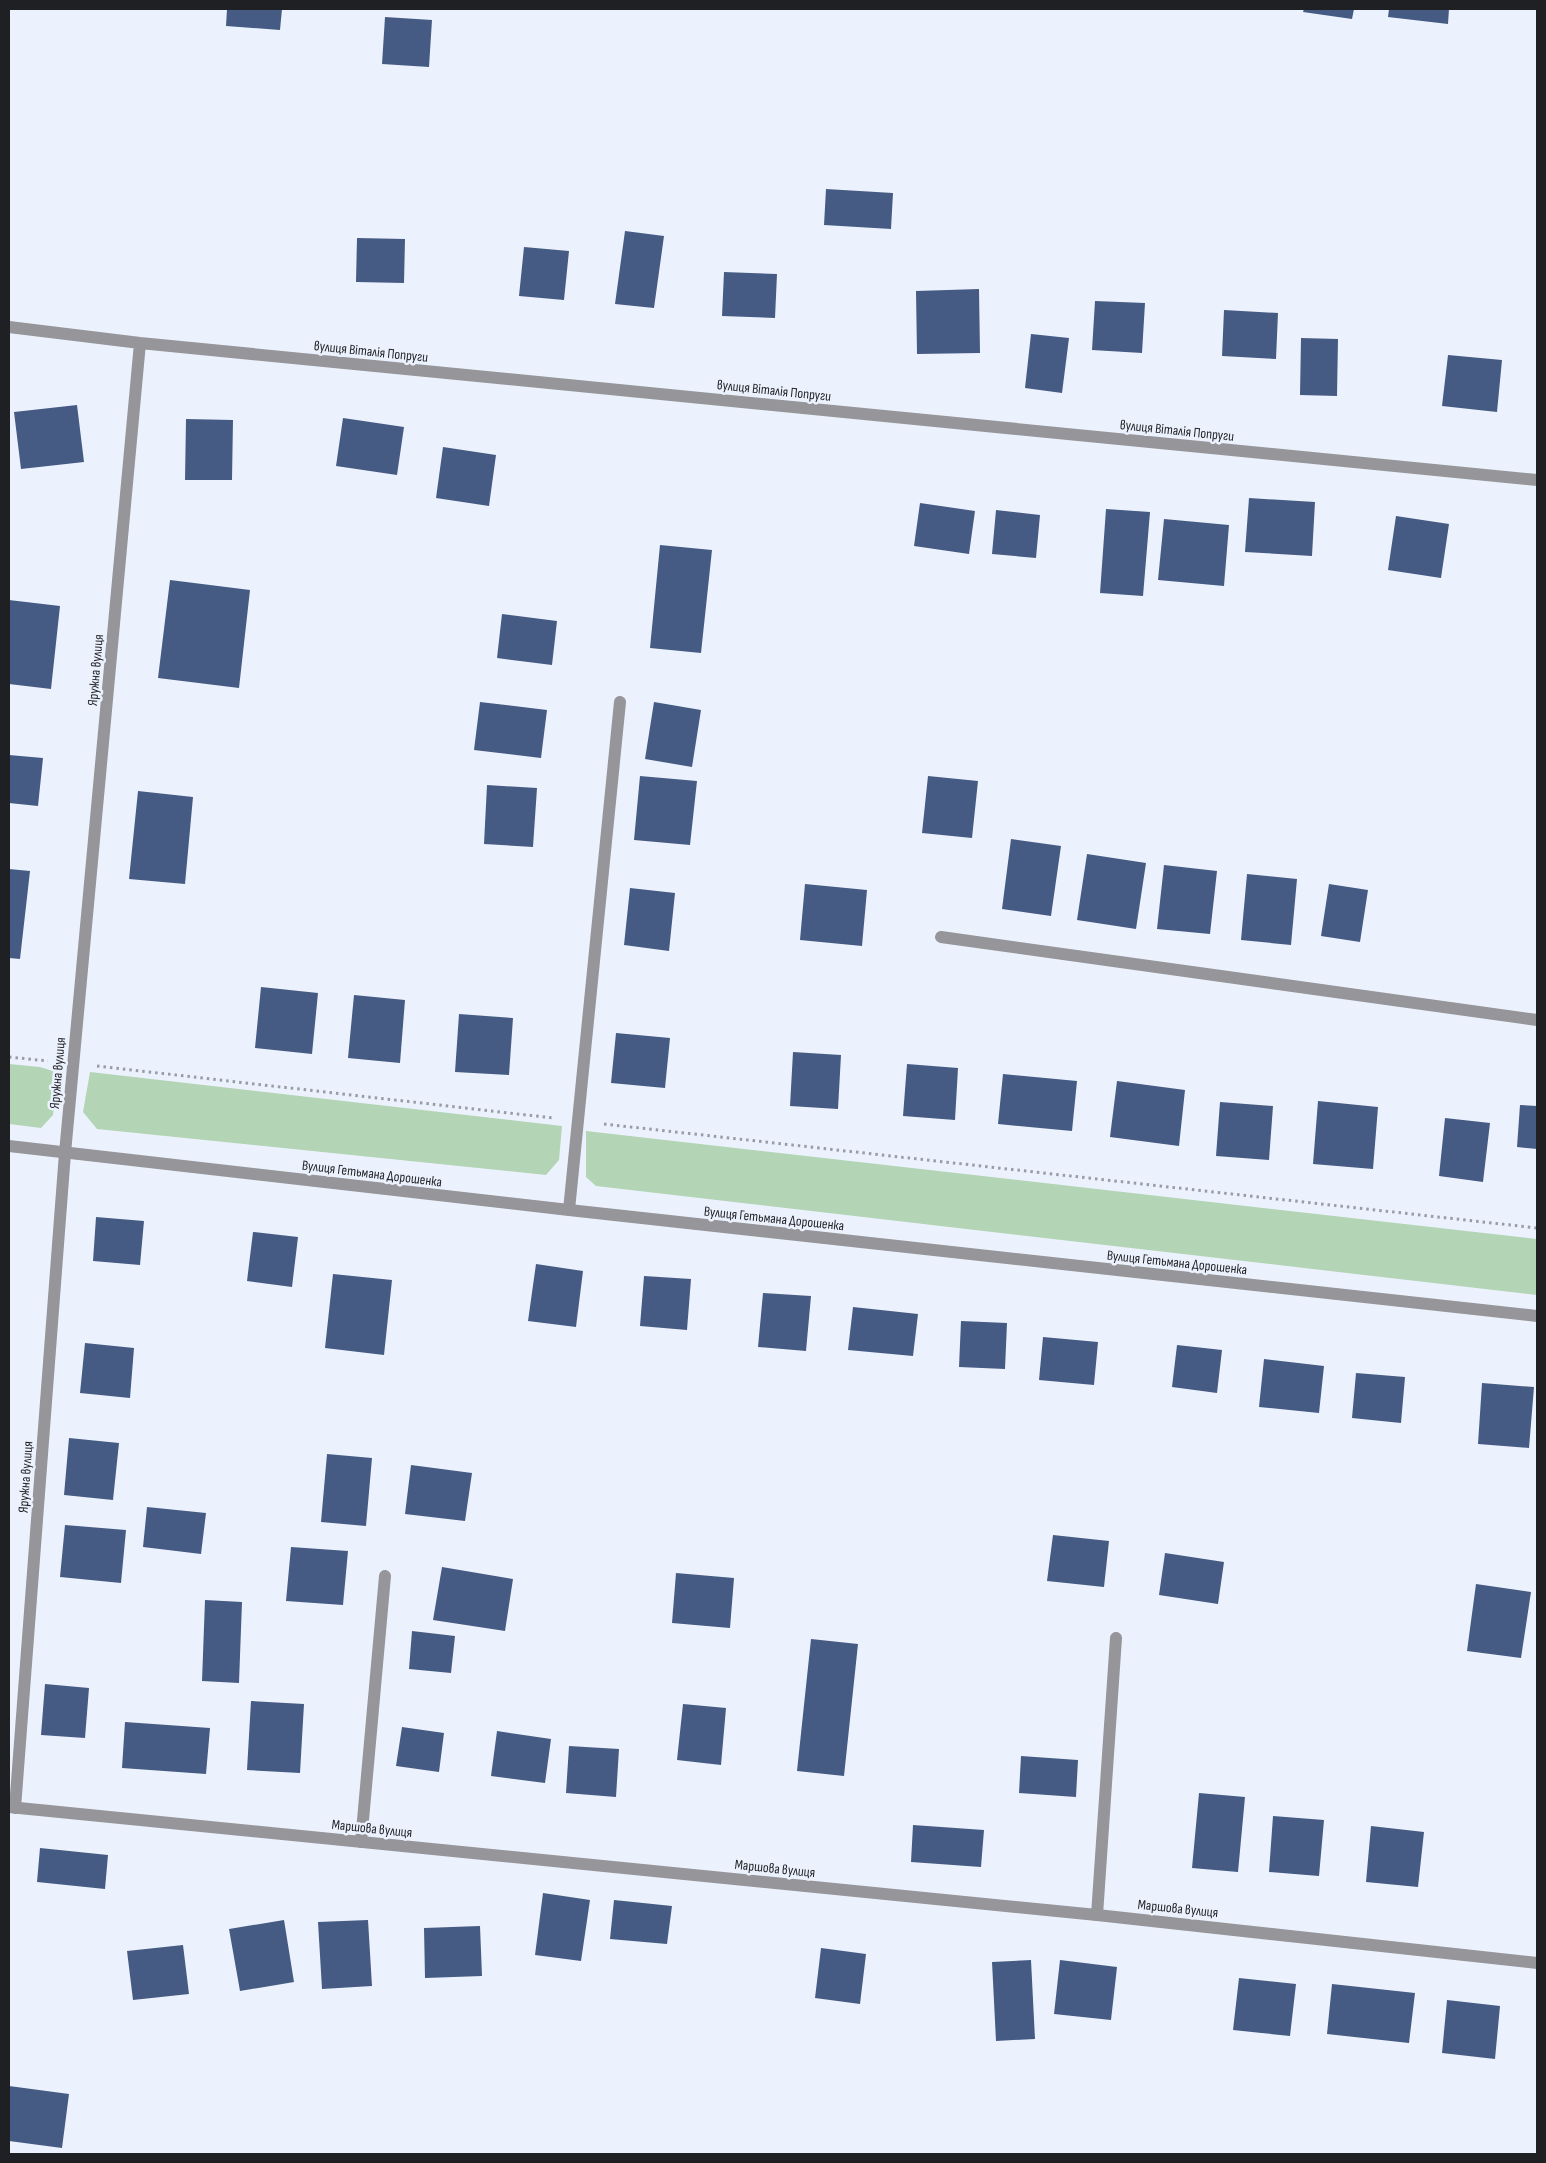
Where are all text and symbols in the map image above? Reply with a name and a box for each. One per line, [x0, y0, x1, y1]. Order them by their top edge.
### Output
street label: вулиця Віталія Попруги [313, 337, 429, 366]
street label: вулиця Віталія Попруги [716, 376, 832, 405]
street label: вулиця Віталія Попруги [1119, 416, 1235, 445]
street label: Яружна вулиця [84, 634, 107, 707]
street label: Яружна вулиця [46, 1037, 69, 1110]
street label: Вулиця Гетьмана Дорошенка [301, 1156, 443, 1191]
street label: Вулиця Гетьмана Дорошенка [703, 1203, 845, 1234]
street label: Вулиця Гетьмана Дорошенка [1106, 1247, 1248, 1278]
street label: Яружна вулиця [15, 1441, 36, 1513]
street label: Маршова вулиця [331, 1816, 413, 1841]
street label: Маршова вулиця [734, 1856, 816, 1881]
street label: Маршова вулиця [1137, 1896, 1219, 1921]

